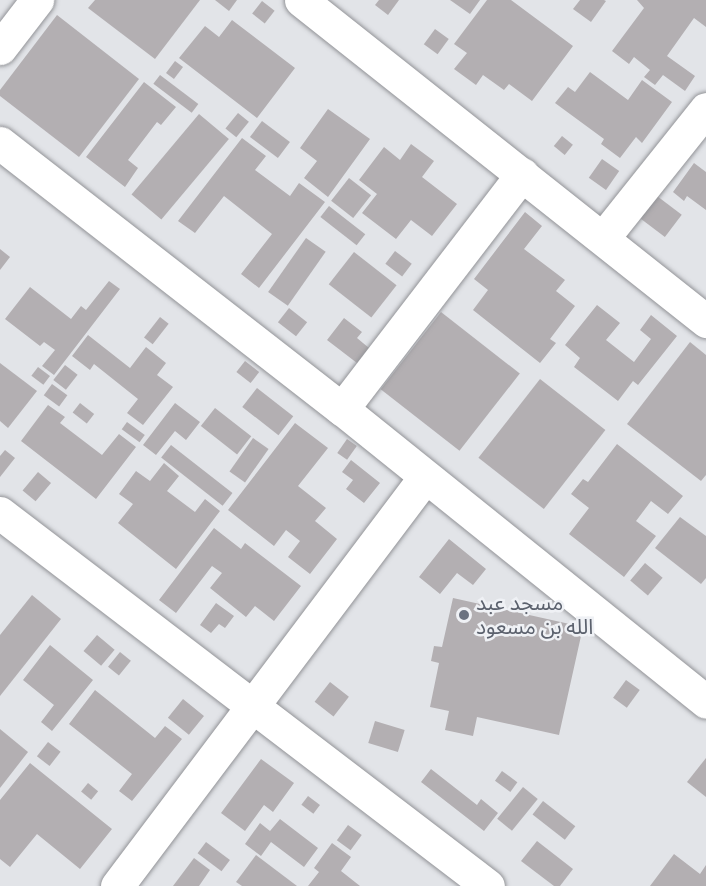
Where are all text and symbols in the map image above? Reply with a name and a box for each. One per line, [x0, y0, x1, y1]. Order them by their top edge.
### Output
place label: مسجد عبد الله بن مسعود [476, 590, 593, 640]
marker: مسجد عبد الله بن مسعود [457, 608, 471, 622]

